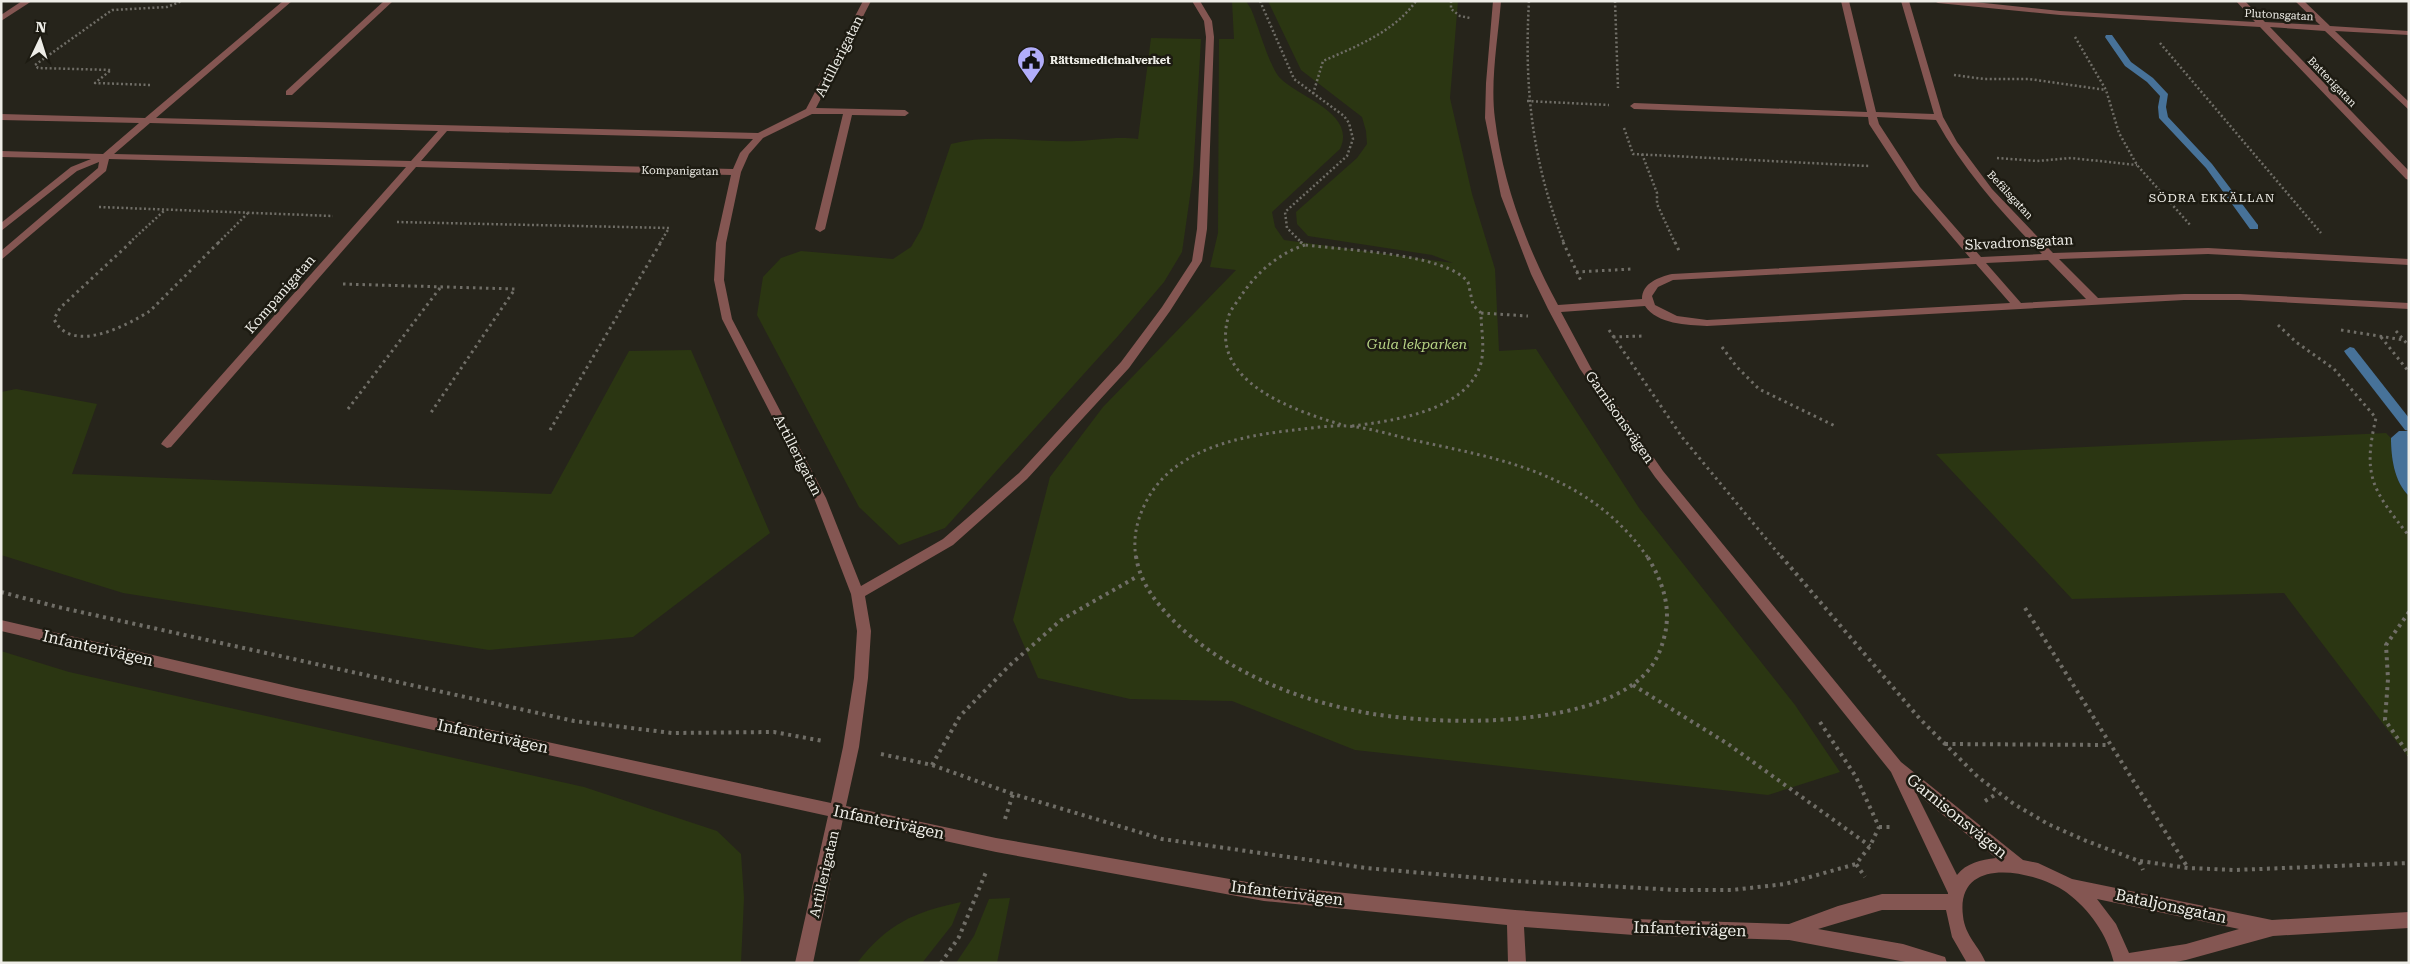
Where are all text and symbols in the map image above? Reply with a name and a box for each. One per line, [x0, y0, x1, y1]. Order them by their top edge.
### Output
street label: Plutonsgatan [2244, 7, 2314, 23]
street label: Artillerigatan [812, 13, 866, 99]
north arrow [15, 15, 65, 65]
text: N [35, 19, 47, 35]
public building icon: Rättsmedicinalverket [1016, 45, 1046, 84]
place label: Rättsmedicinalverket [1050, 54, 1171, 67]
street label: Batterigatan [2305, 54, 2359, 110]
street label: Kompanigatan [641, 164, 719, 178]
street label: Befälsgatan [1984, 168, 2036, 222]
district label: SÖDRA EKKÄLLAN [2149, 191, 2275, 205]
street label: Skvadronsgatan [1964, 231, 2074, 253]
street label: Kompanigatan [242, 252, 318, 336]
park label: Gula lekparken [1367, 336, 1468, 352]
street label: Garnisonsvägen [1582, 368, 1658, 466]
street label: Artillerigatan [771, 412, 825, 498]
street label: Infanterivägen [41, 626, 155, 670]
street label: Infanterivägen [436, 715, 550, 757]
street label: Garnisonsvägen [1903, 770, 2011, 862]
street label: Infanterivägen [832, 801, 946, 843]
street label: Artillerigatan [806, 829, 842, 919]
street label: Infanterivägen [1230, 877, 1344, 909]
street label: Bataljonsgatan [2114, 885, 2228, 927]
street label: Infanterivägen [1633, 918, 1747, 940]

